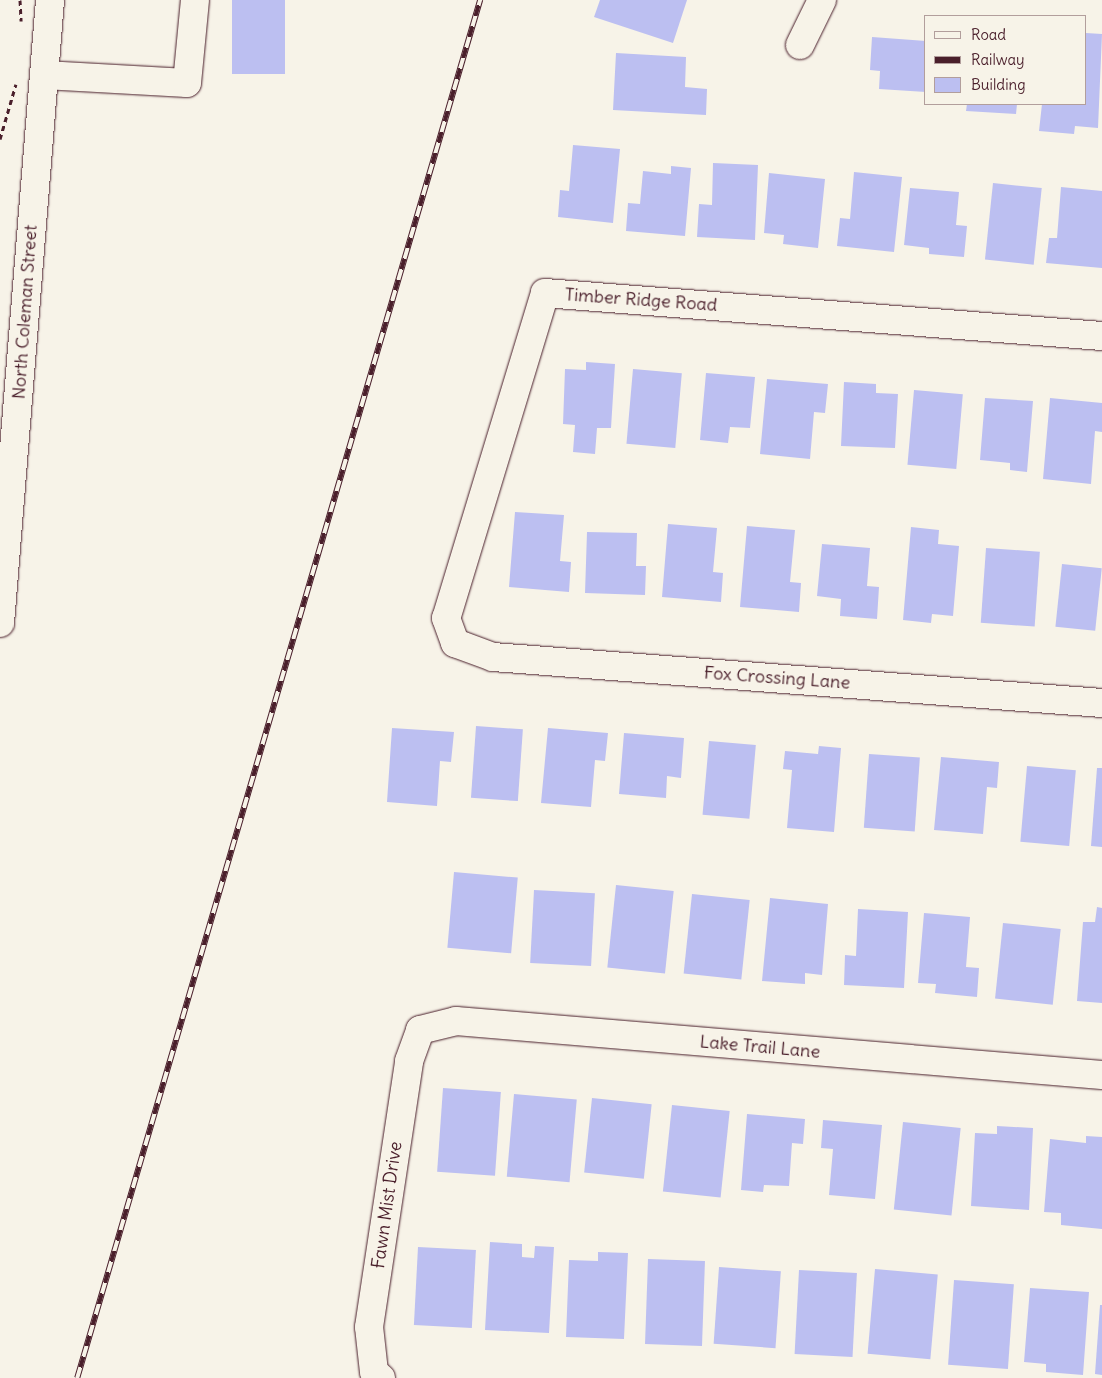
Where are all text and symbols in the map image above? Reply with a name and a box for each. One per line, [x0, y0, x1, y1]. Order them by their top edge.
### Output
legend [924, 15, 1087, 105]
text: Road [971, 25, 1006, 44]
text: Railway [971, 50, 1025, 69]
text: Building [971, 75, 1026, 94]
street label: North Coleman Street [8, 224, 42, 400]
street label: Timber Ridge Road [564, 284, 718, 316]
street label: Fox Crossing Lane [703, 662, 851, 694]
street label: Lake Trail Lane [699, 1031, 821, 1063]
street label: Fawn Mist Drive [367, 1140, 407, 1270]

